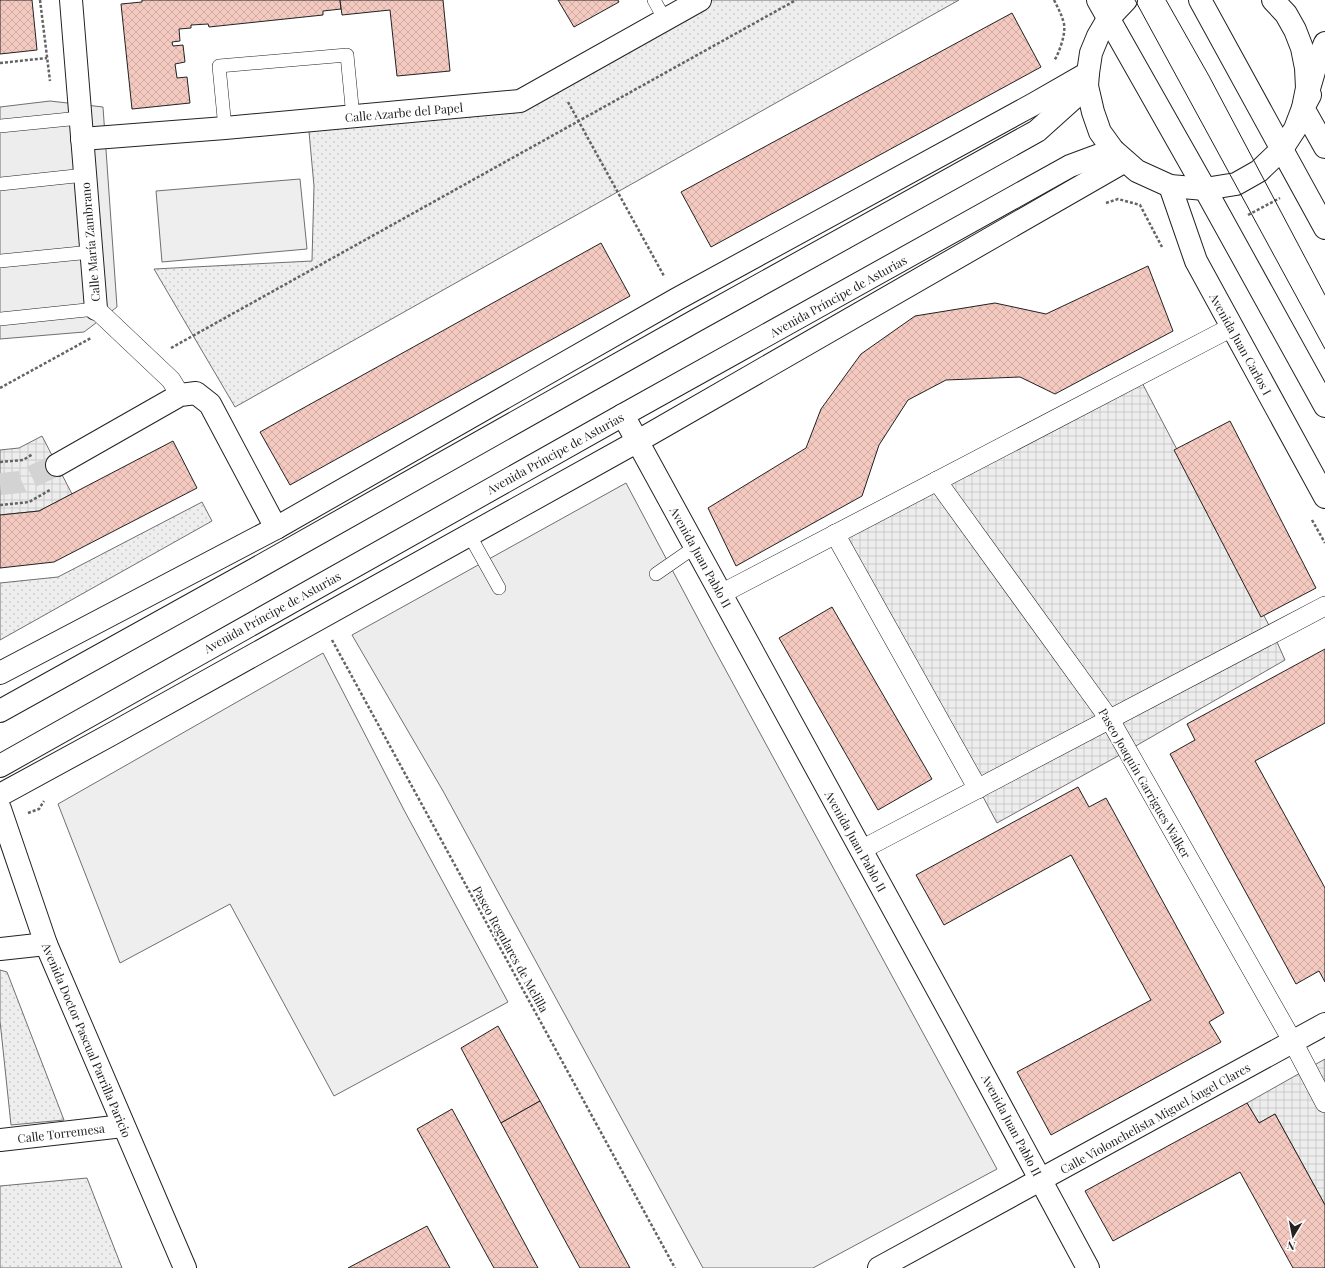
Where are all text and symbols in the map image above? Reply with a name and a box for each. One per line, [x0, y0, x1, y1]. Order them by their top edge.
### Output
street label: Calle Azarbe del Papel [344, 99, 464, 125]
street label: Calle María Zambrano [77, 181, 103, 302]
street label: Avenida Príncipe de Asturias [766, 252, 909, 341]
street label: Avenida Juan Carlos I [1206, 289, 1276, 398]
street label: Avenida Príncipe de Asturias [483, 409, 626, 498]
street label: Avenida Juan Pablo II [666, 503, 735, 610]
street label: Avenida Príncipe de Asturias [200, 568, 343, 657]
street label: Paseo Joaquín Garrigues Walker [1095, 705, 1195, 862]
street label: Avenida Juan Pablo II [821, 787, 890, 894]
street label: Paseo Regulares de Melilla [470, 883, 552, 1015]
street label: Avenida Doctor Pascual Parrilla Paricio [38, 939, 136, 1140]
street label: Calle Violonchelista Miguel Ángel Clares [1057, 1059, 1253, 1177]
street label: Avenida Juan Pablo II [978, 1070, 1046, 1179]
street label: Calle Torremesa [16, 1120, 106, 1146]
north arrow [1273, 1216, 1313, 1256]
text: N [1286, 1238, 1296, 1254]

